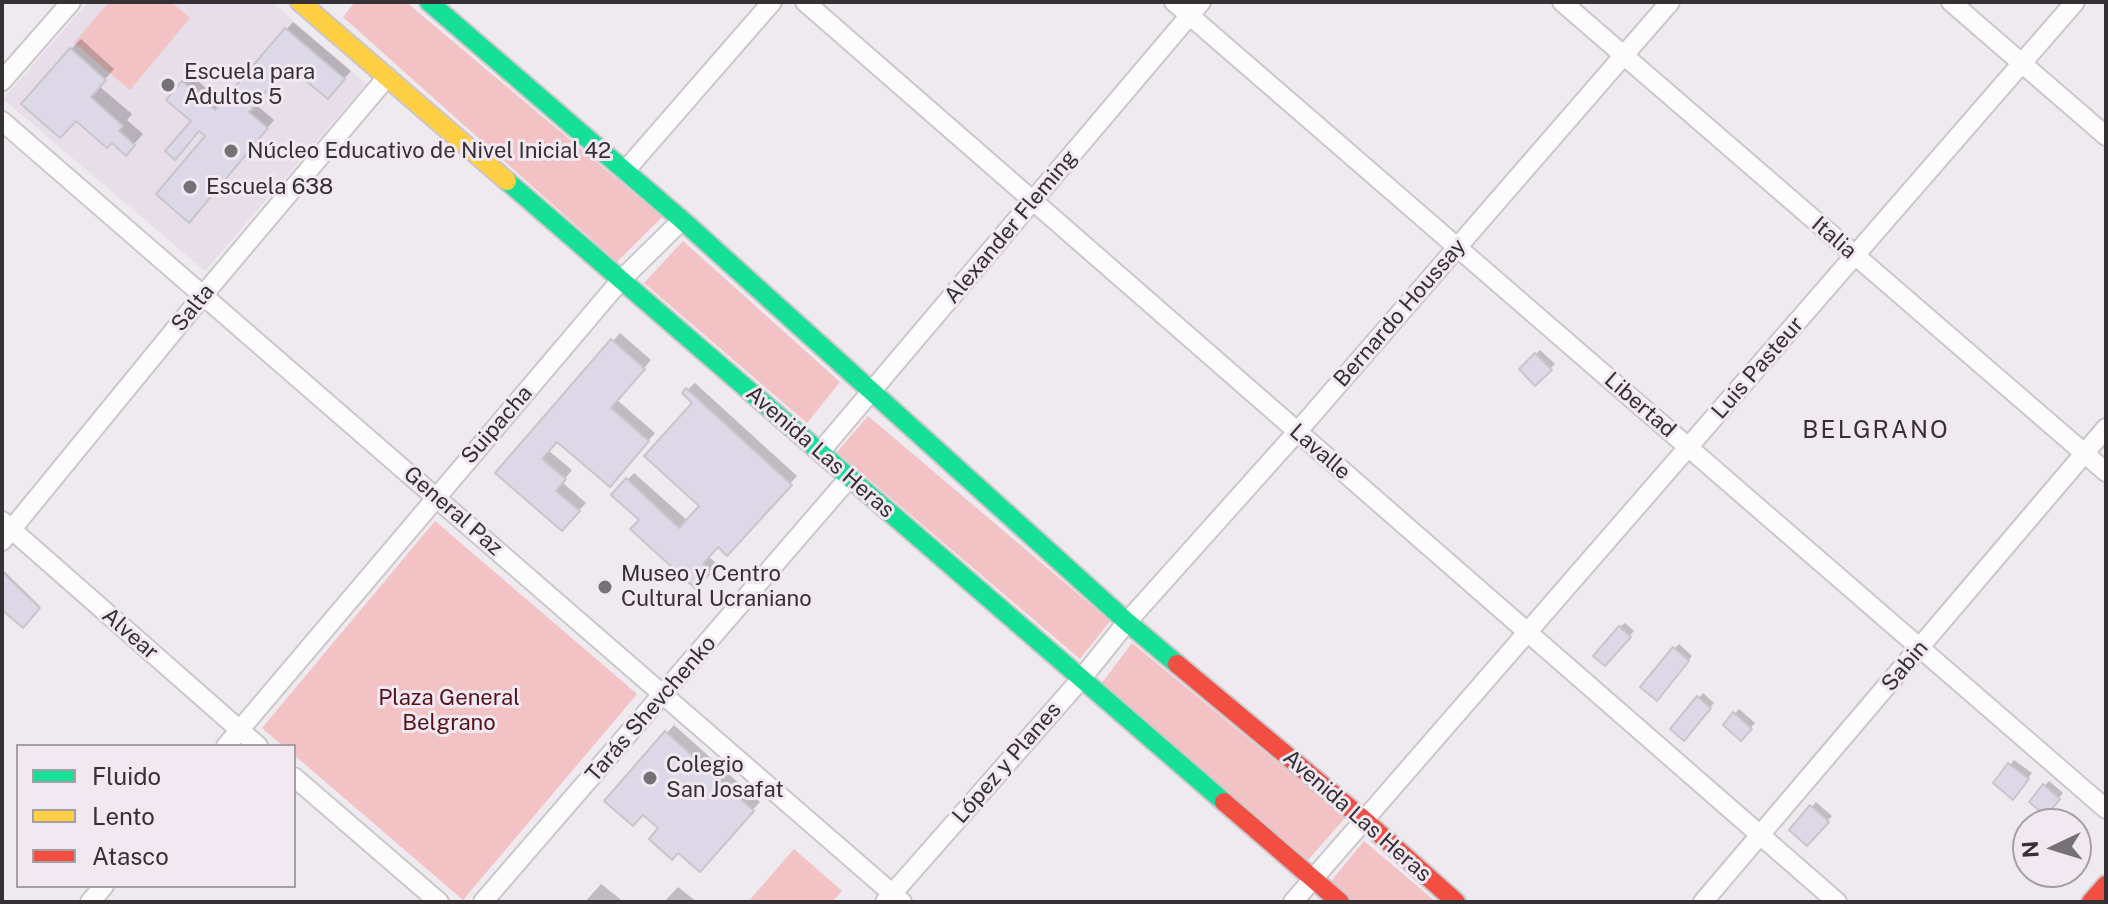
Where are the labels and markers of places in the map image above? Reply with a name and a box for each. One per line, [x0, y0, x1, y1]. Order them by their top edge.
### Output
place label: Escuela para Adultos 5 [184, 59, 315, 110]
marker: Escuela para Adultos 5 [159, 76, 177, 94]
place label: Núcleo Educativo de Nivel Inicial 42 [247, 138, 611, 164]
marker: Núcleo Educativo de Nivel Inicial 42 [222, 142, 240, 160]
place label: Escuela 638 [206, 174, 333, 200]
marker: Escuela 638 [181, 178, 199, 196]
place label: Museo y Centro Cultural Ucraniano [621, 561, 812, 612]
marker: Museo y Centro Cultural Ucraniano [596, 578, 614, 596]
place label: Colegio San Josafat [666, 752, 784, 804]
marker: Colegio San Josafat [641, 769, 659, 787]

